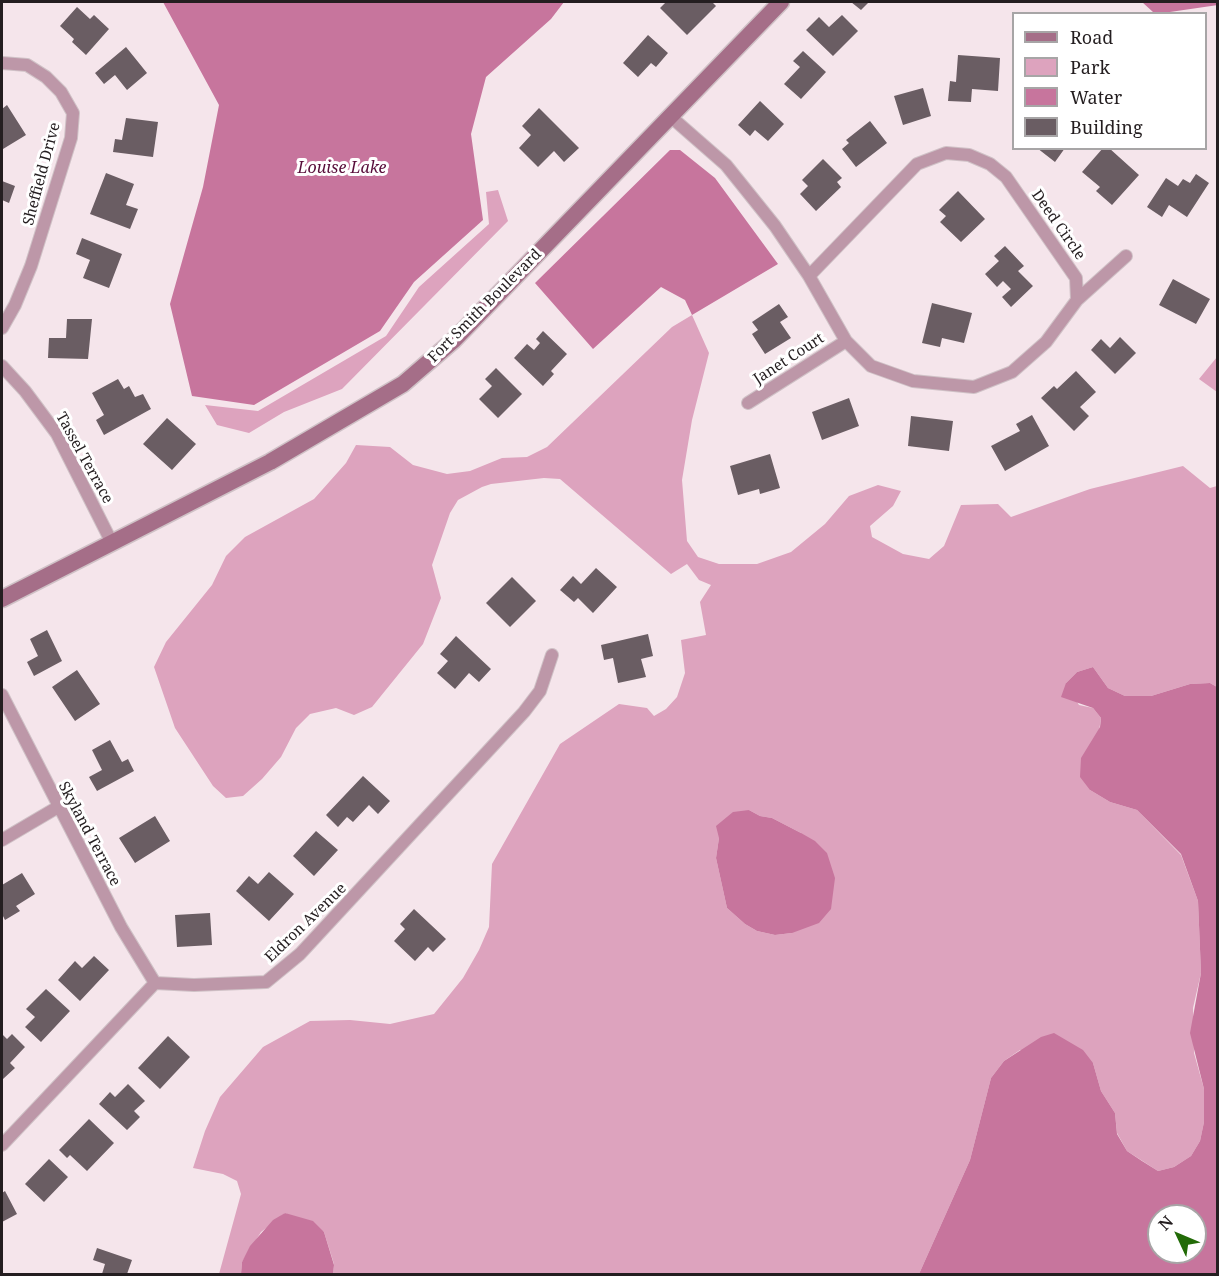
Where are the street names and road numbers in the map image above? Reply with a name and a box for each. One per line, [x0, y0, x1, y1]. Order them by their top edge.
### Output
street label: Sheffield Drive [20, 120, 64, 228]
street label: Deed Circle [1027, 187, 1089, 263]
street label: Fort Smith Boulevard [425, 246, 545, 366]
street label: Janet Court [750, 330, 828, 388]
street label: Tassel Terrace [52, 409, 116, 507]
street label: Skyland Terrace [54, 779, 124, 889]
street label: Eldron Avenue [262, 880, 350, 966]

